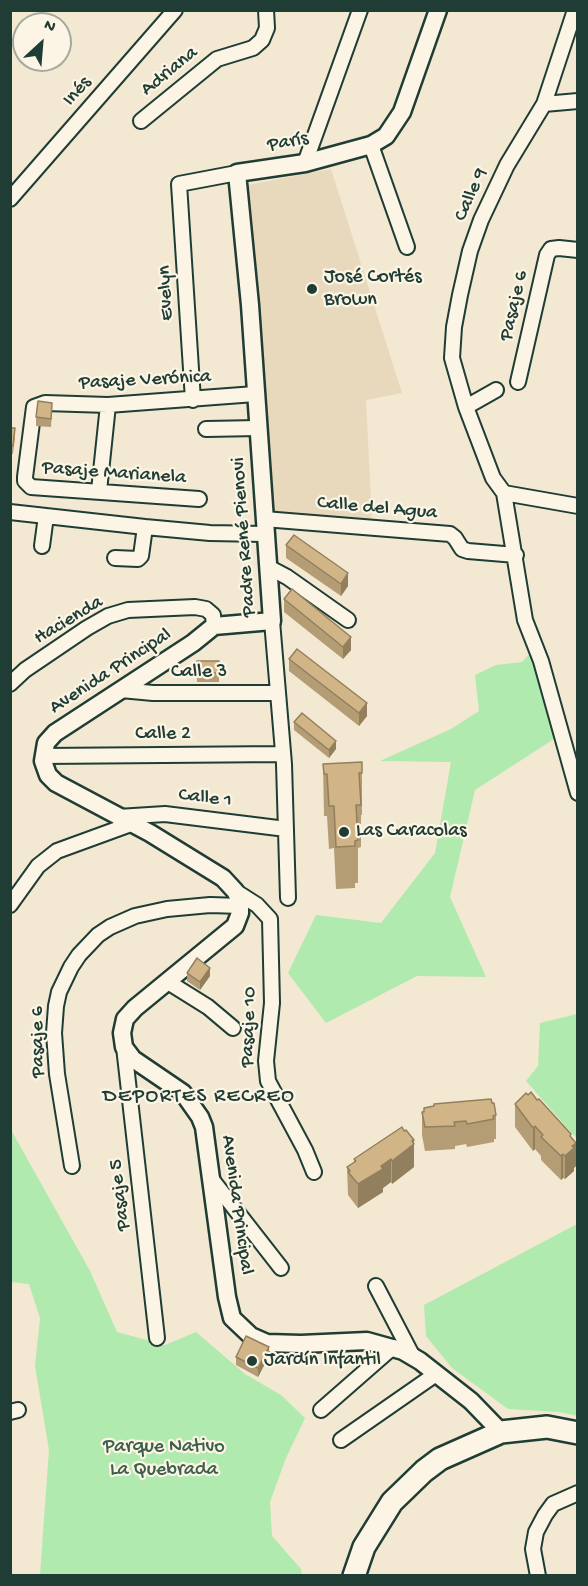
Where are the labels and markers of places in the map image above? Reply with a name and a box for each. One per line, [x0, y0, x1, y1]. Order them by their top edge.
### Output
place label: José Cortés Brown [324, 266, 422, 313]
marker: José Cortés Brown [305, 282, 319, 296]
place label: Las Caracolas [356, 820, 467, 844]
marker: Las Caracolas [337, 825, 351, 839]
place label: Jardín Infantil [264, 1349, 381, 1373]
marker: Jardín Infantil [245, 1354, 259, 1368]

